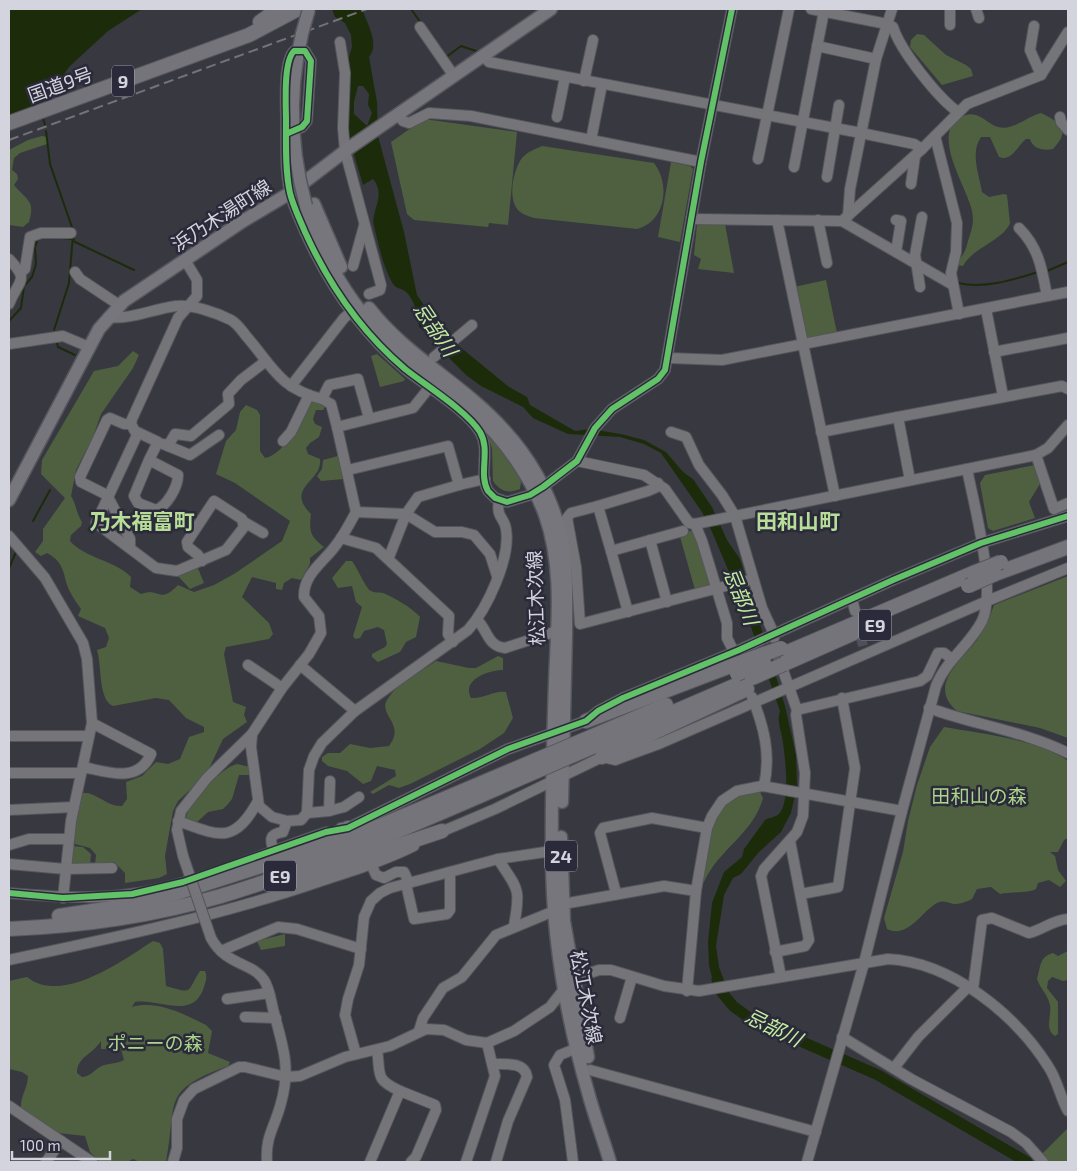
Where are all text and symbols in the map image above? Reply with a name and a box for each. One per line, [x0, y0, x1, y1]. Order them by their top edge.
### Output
street label: 国道9号 [24, 62, 96, 106]
road number: 9 [112, 66, 134, 96]
street label: 浜乃木湯町線 [167, 174, 275, 256]
water label: 忌部川 [409, 297, 464, 362]
district label: 乃木福富町 [90, 508, 195, 533]
district label: 田和山町 [756, 508, 840, 533]
street label: 松江木次線 [522, 550, 548, 646]
water label: 忌部川 [720, 564, 765, 630]
road number: E9 [859, 610, 891, 640]
park label: 田和山の森 [931, 784, 1027, 807]
road number: 24 [545, 840, 577, 871]
road number: E9 [264, 860, 296, 891]
street label: 松江木次線 [567, 948, 607, 1046]
water label: 忌部川 [742, 1003, 808, 1052]
park label: ポニーの森 [107, 1031, 203, 1054]
scale bar [12, 1128, 110, 1160]
text: 100 m [20, 1136, 61, 1154]

